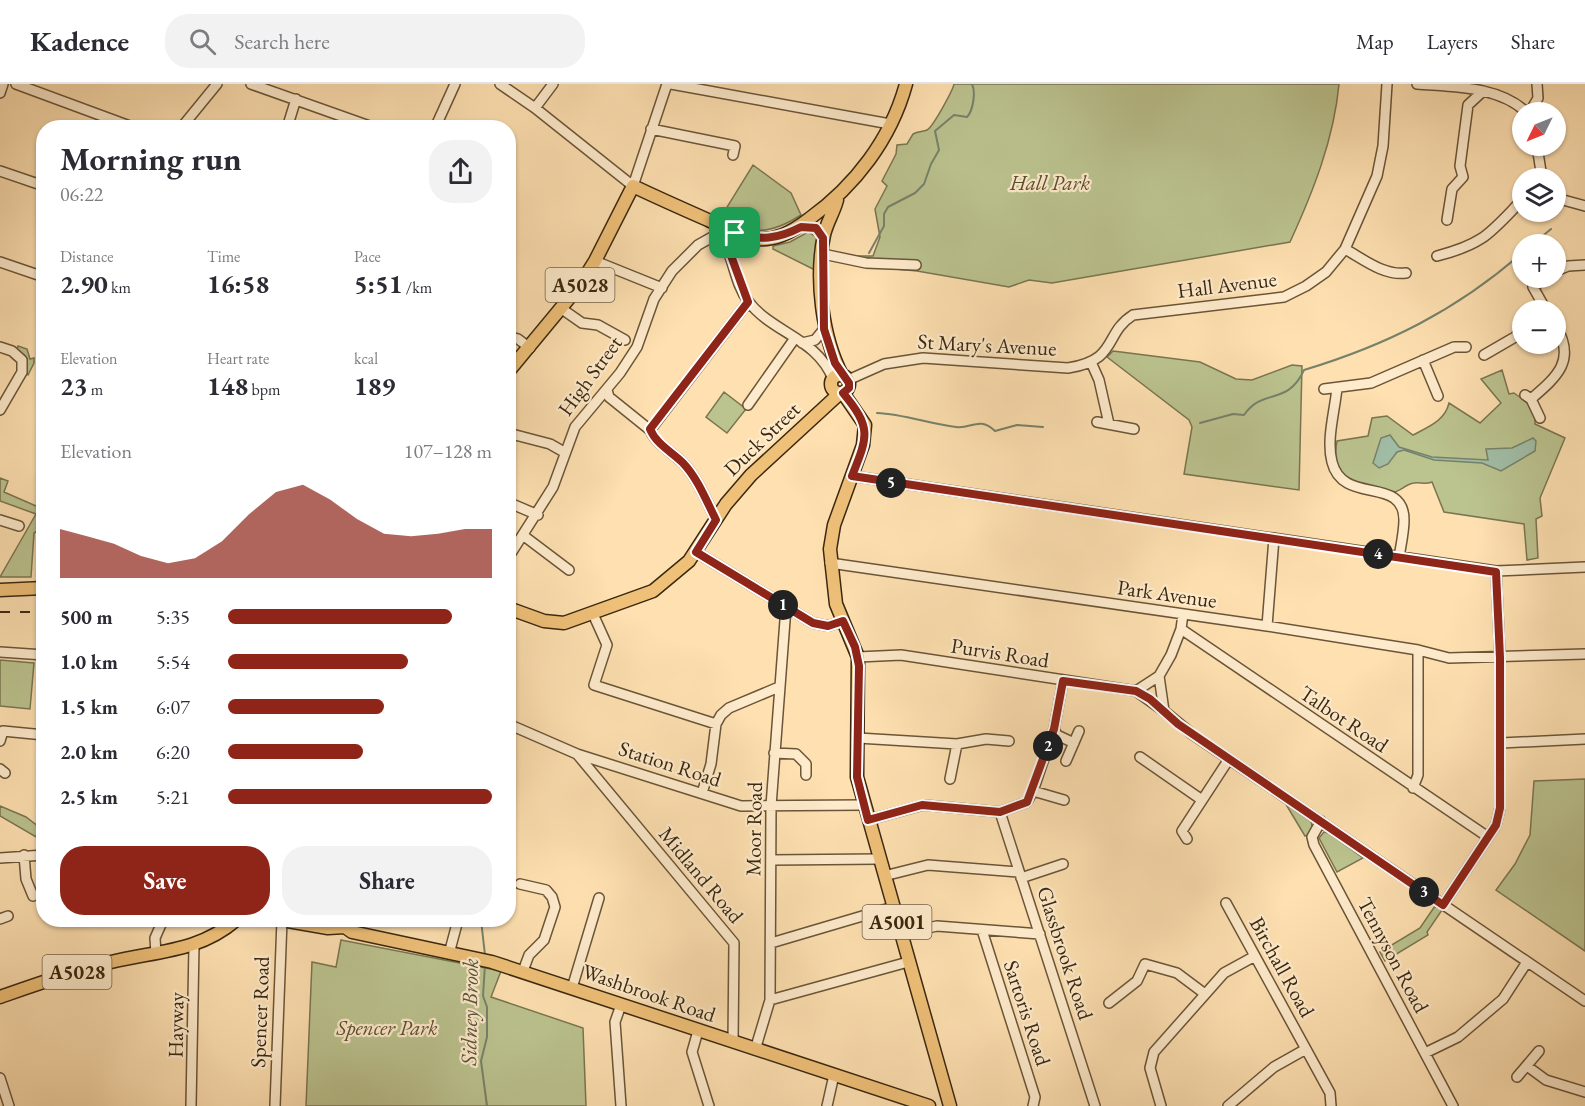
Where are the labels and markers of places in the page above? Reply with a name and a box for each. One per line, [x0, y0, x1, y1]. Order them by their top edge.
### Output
pin [709, 207, 760, 258]
pin: 5 [876, 468, 906, 498]
pin: 4 [1363, 539, 1393, 569]
pin: 1 [768, 590, 798, 620]
pin: 2 [1033, 731, 1063, 761]
pin: 3 [1409, 877, 1439, 907]

